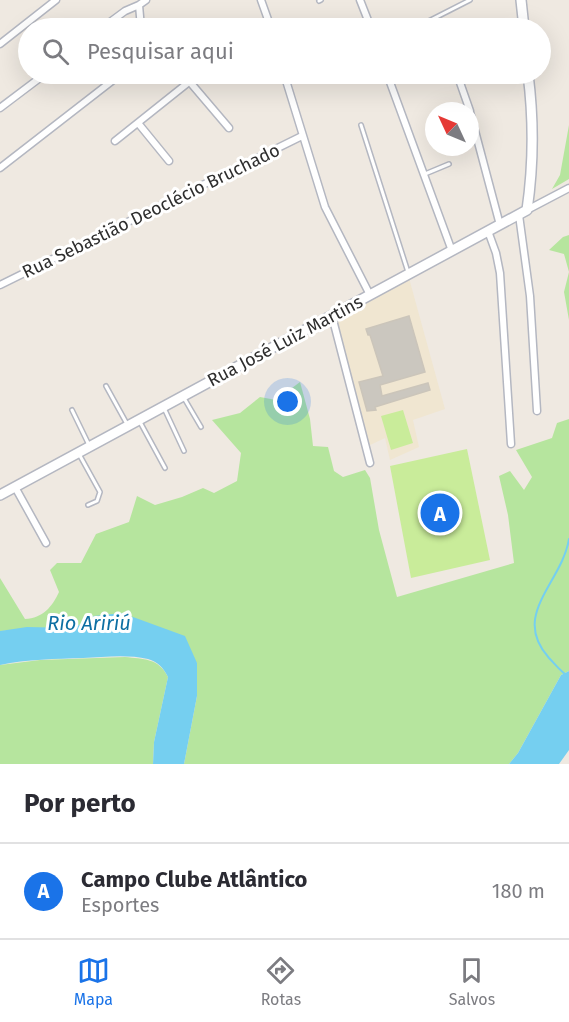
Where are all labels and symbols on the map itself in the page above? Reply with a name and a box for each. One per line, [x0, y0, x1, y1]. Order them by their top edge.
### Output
north arrow [425, 102, 479, 156]
street label: Rua Sebastião Deoclécio Bruchado [19, 139, 283, 283]
street label: Rua José Luiz Martins [203, 291, 367, 391]
your location [273, 387, 302, 416]
pin: A [420, 490, 460, 536]
water label: Rio Aririú [47, 611, 131, 635]

